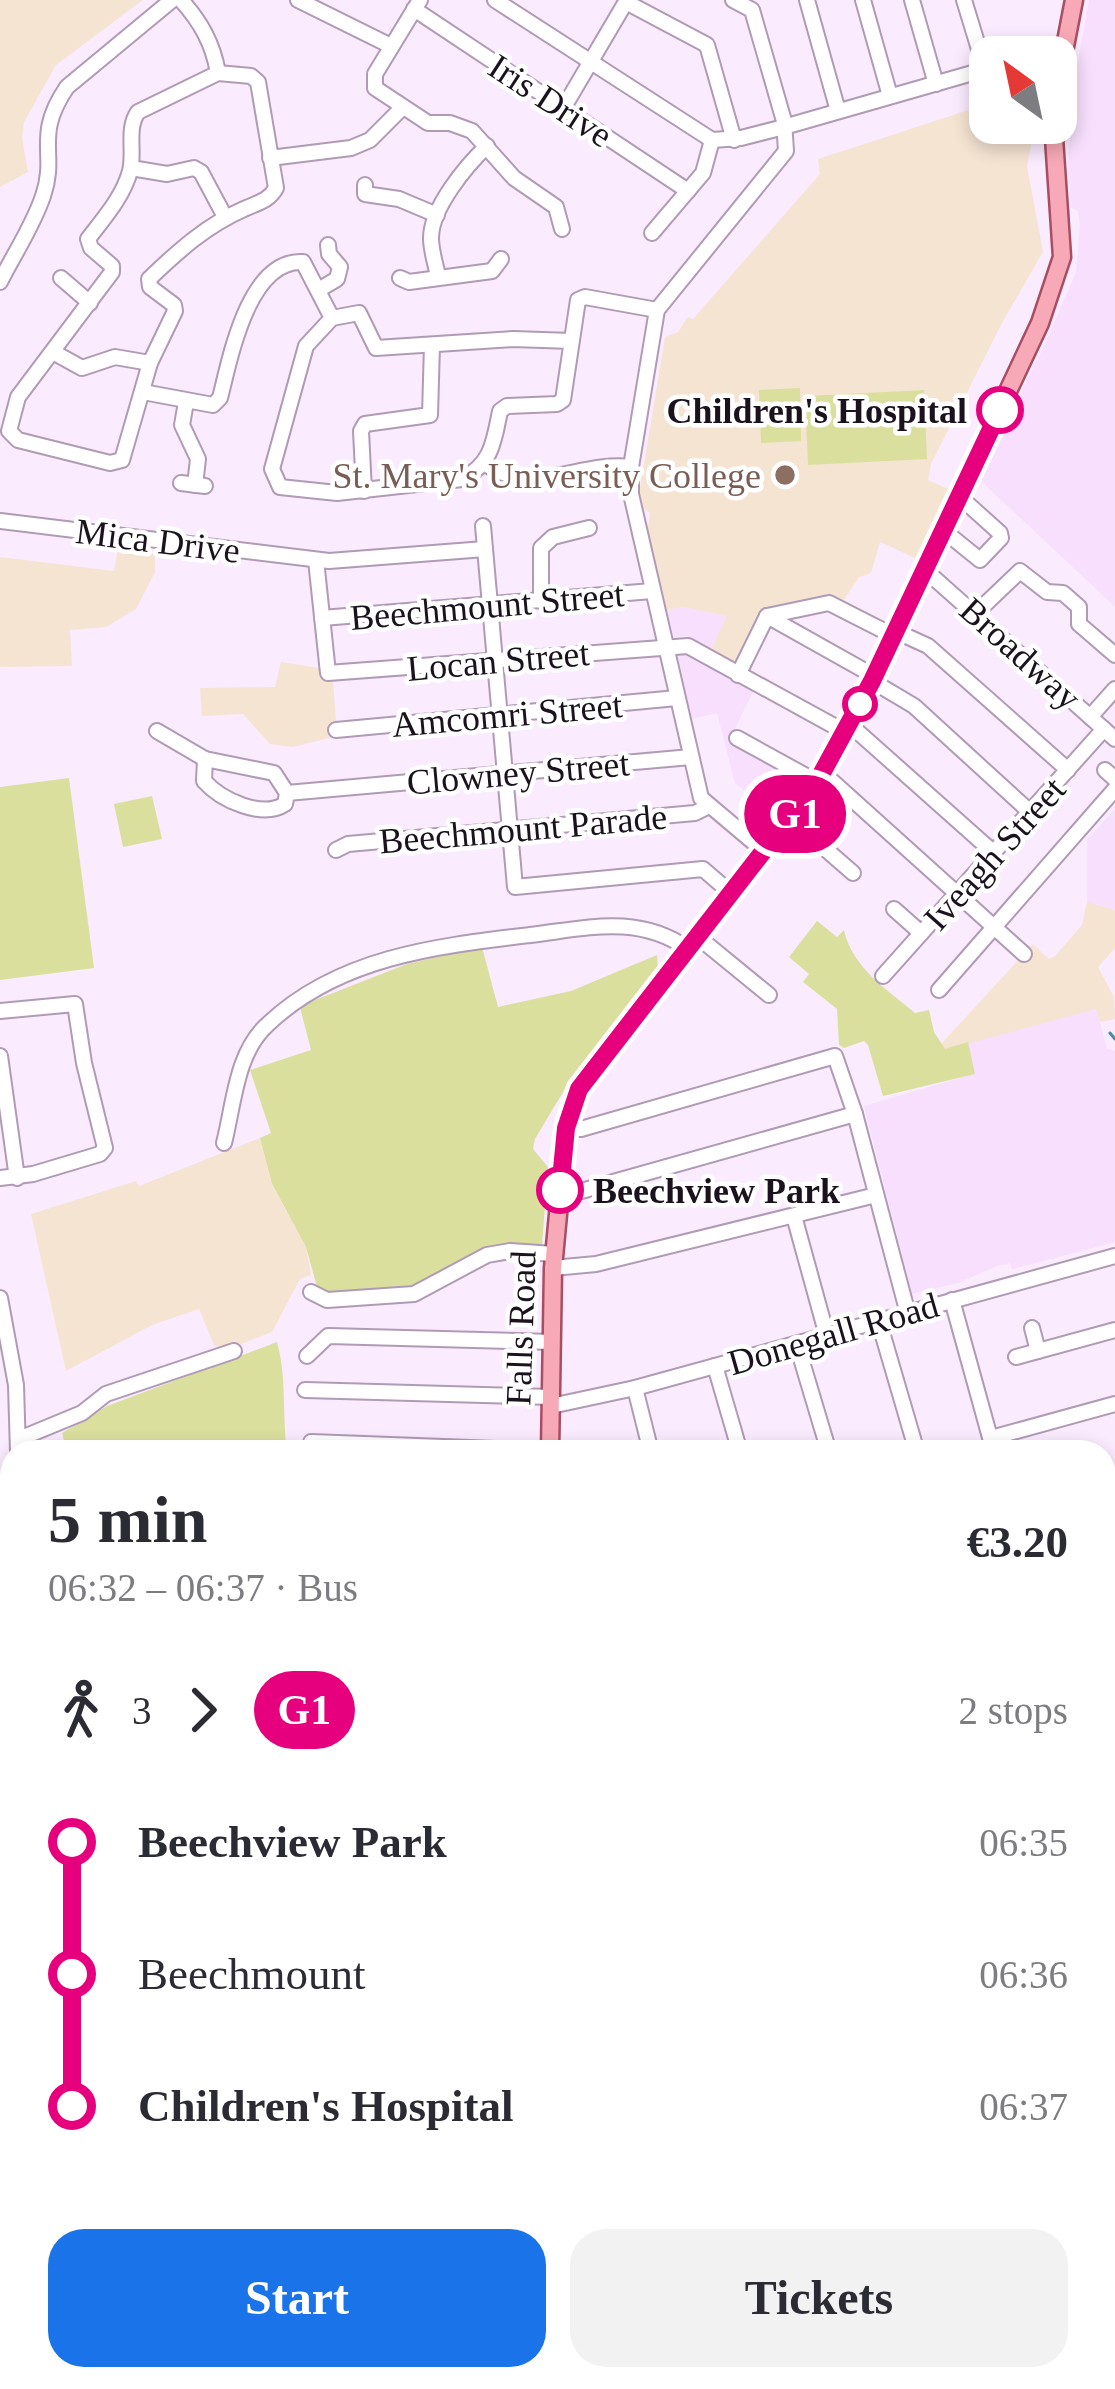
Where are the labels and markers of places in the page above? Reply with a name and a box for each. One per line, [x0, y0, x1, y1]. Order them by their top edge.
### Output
marker: Children's Hospital [978, 388, 1022, 432]
place label: Children's Hospital [667, 391, 967, 431]
place label: St. Mary's University College [333, 456, 761, 496]
marker: St. Mary's University College [772, 462, 798, 488]
unlabelled marker [844, 688, 876, 720]
marker: Beechview Park [538, 1168, 582, 1212]
place label: Beechview Park [593, 1171, 840, 1211]

